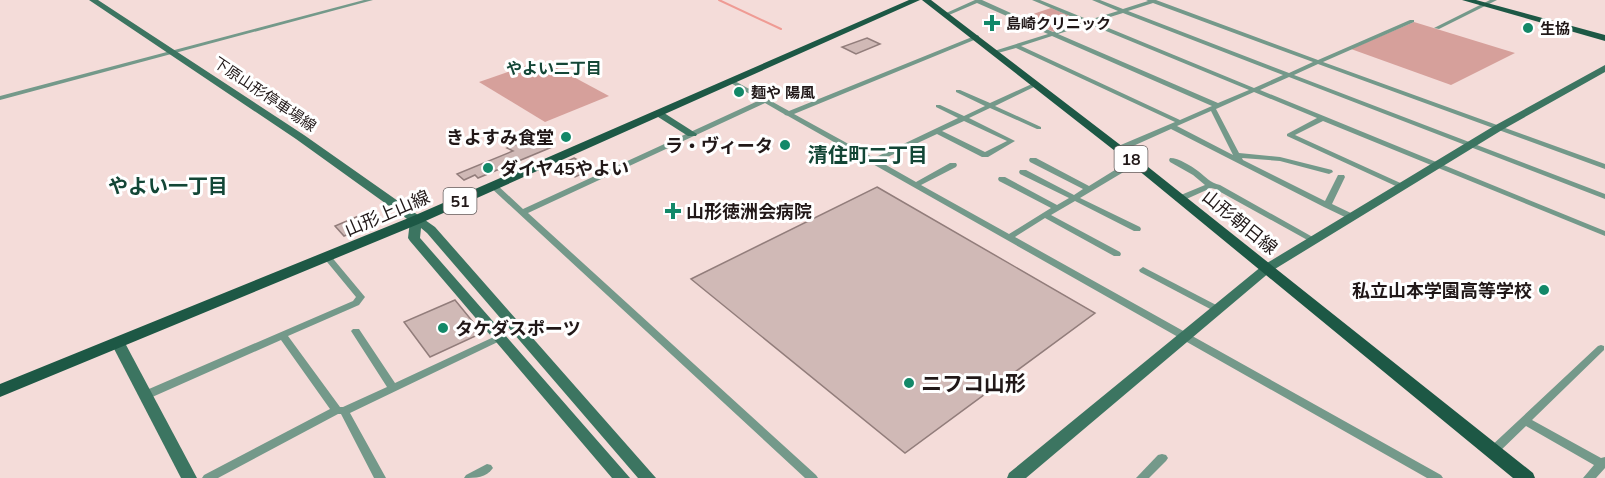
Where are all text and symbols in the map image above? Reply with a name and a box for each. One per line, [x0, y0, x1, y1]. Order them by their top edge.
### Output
marker: 島崎クリニック [983, 14, 1001, 32]
place label: 島崎クリニック [1006, 14, 1111, 33]
place label: 生協 [1540, 19, 1570, 38]
marker: 生協 [1521, 21, 1535, 35]
street label: 下原山形停車場線 [210, 53, 320, 135]
district label: やよい二丁目 [506, 58, 602, 78]
place label: 麺や 陽風 [751, 83, 815, 102]
marker: 麺や 陽風 [732, 85, 746, 99]
place label: きよすみ食堂 [446, 126, 554, 149]
marker: きよすみ食堂 [559, 130, 573, 144]
place label: ラ・ヴィータ [665, 134, 773, 157]
marker: ラ・ヴィータ [778, 138, 792, 152]
district label: 清住町二丁目 [808, 142, 928, 167]
road number: 18 [1114, 146, 1148, 172]
place label: ダイヤ45やよい [500, 157, 629, 180]
marker: ダイヤ45やよい [481, 161, 495, 175]
district label: やよい一丁目 [108, 173, 228, 198]
street label: 山形上山線 [341, 185, 433, 241]
street label: 山形朝日線 [1198, 185, 1282, 259]
road number: 51 [444, 188, 476, 214]
place label: 山形徳洲会病院 [686, 200, 812, 223]
marker: 山形徳洲会病院 [664, 202, 682, 220]
place label: 私立山本学園高等学校 [1352, 279, 1532, 302]
marker: 私立山本学園高等学校 [1537, 283, 1551, 297]
place label: タケダスポーツ [455, 317, 581, 340]
marker: タケダスポーツ [436, 321, 450, 335]
place label: ニフコ山形 [921, 370, 1026, 396]
marker: ニフコ山形 [902, 376, 916, 390]

